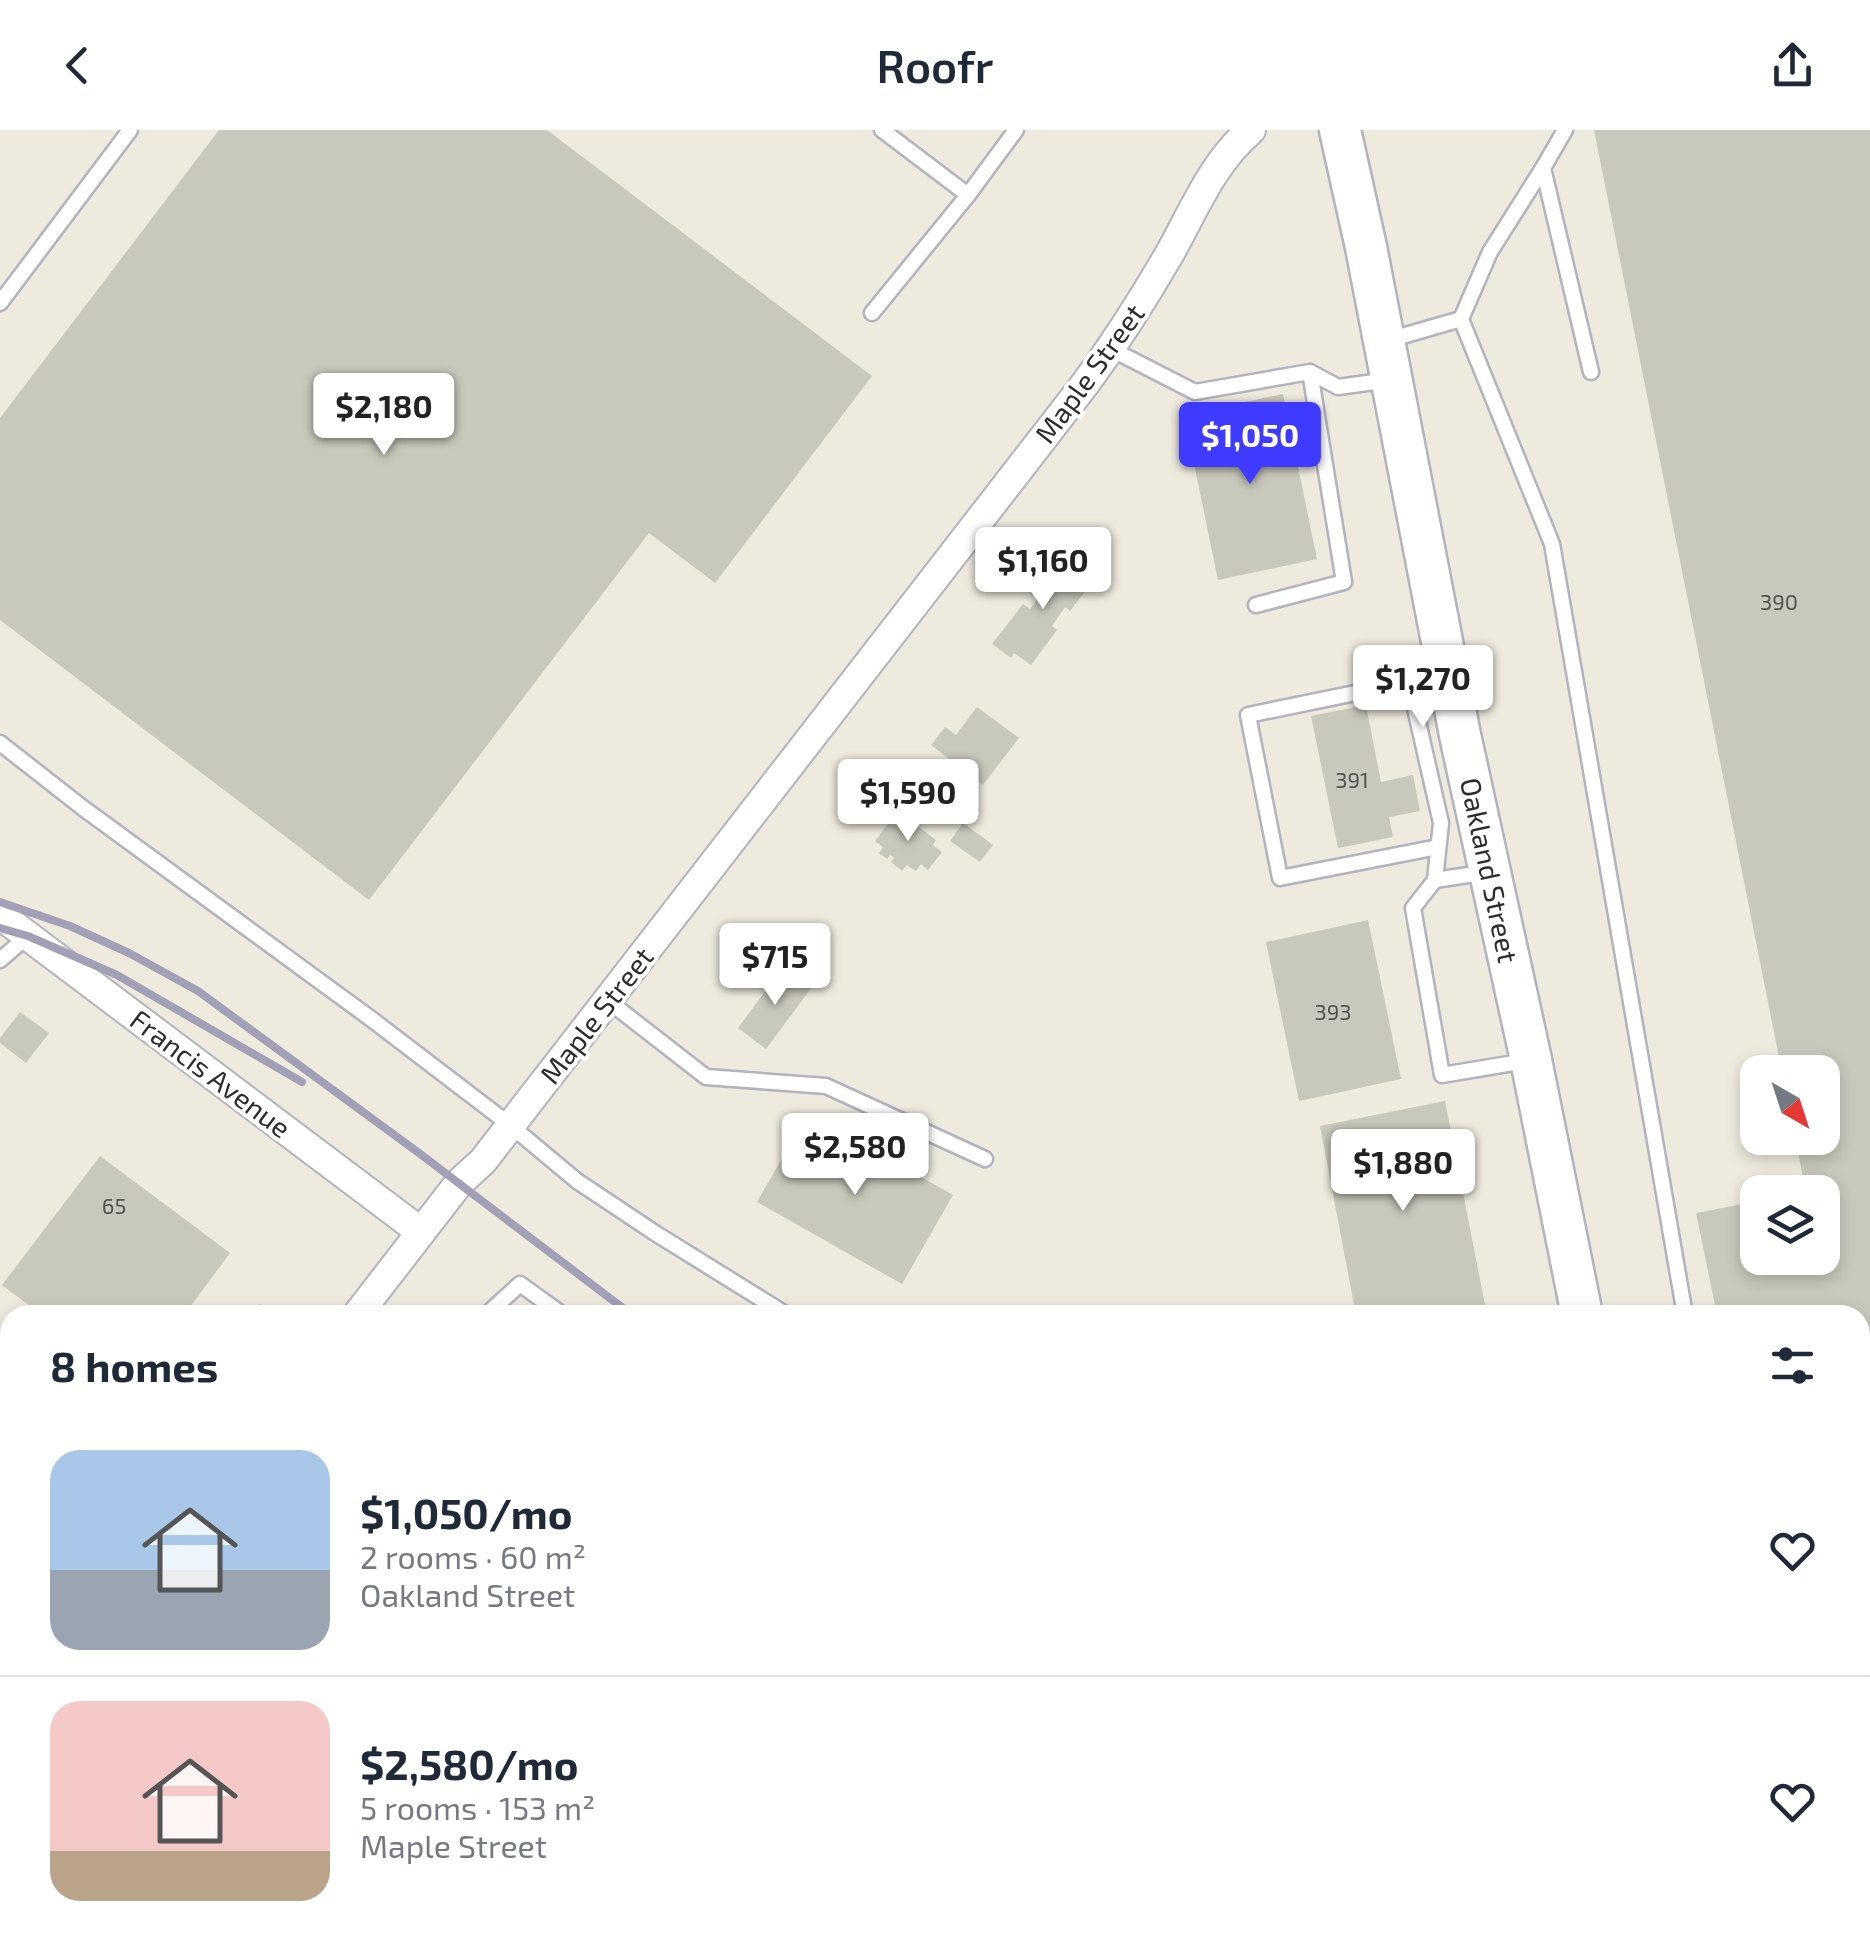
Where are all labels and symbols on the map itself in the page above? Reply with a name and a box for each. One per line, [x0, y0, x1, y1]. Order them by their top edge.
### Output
street label: Maple Street [1027, 297, 1151, 449]
pin: $2,180 [303, 373, 465, 458]
pin: $1,050 [1169, 402, 1331, 487]
pin: $1,160 [962, 527, 1124, 612]
house number: 390 [1760, 588, 1798, 614]
pin: $1,270 [1342, 645, 1504, 730]
pin: $1,590 [827, 759, 989, 844]
house number: 391 [1335, 766, 1369, 792]
street label: Oakland Street [1454, 774, 1526, 966]
pin: $715 [716, 923, 834, 1008]
street label: Maple Street [532, 940, 660, 1090]
house number: 393 [1314, 998, 1352, 1024]
street label: Francis Avenue [124, 1002, 298, 1144]
north arrow [1740, 1055, 1840, 1155]
pin: $2,580 [774, 1113, 936, 1198]
pin: $1,880 [1322, 1129, 1484, 1214]
house number: 65 [102, 1192, 126, 1218]

